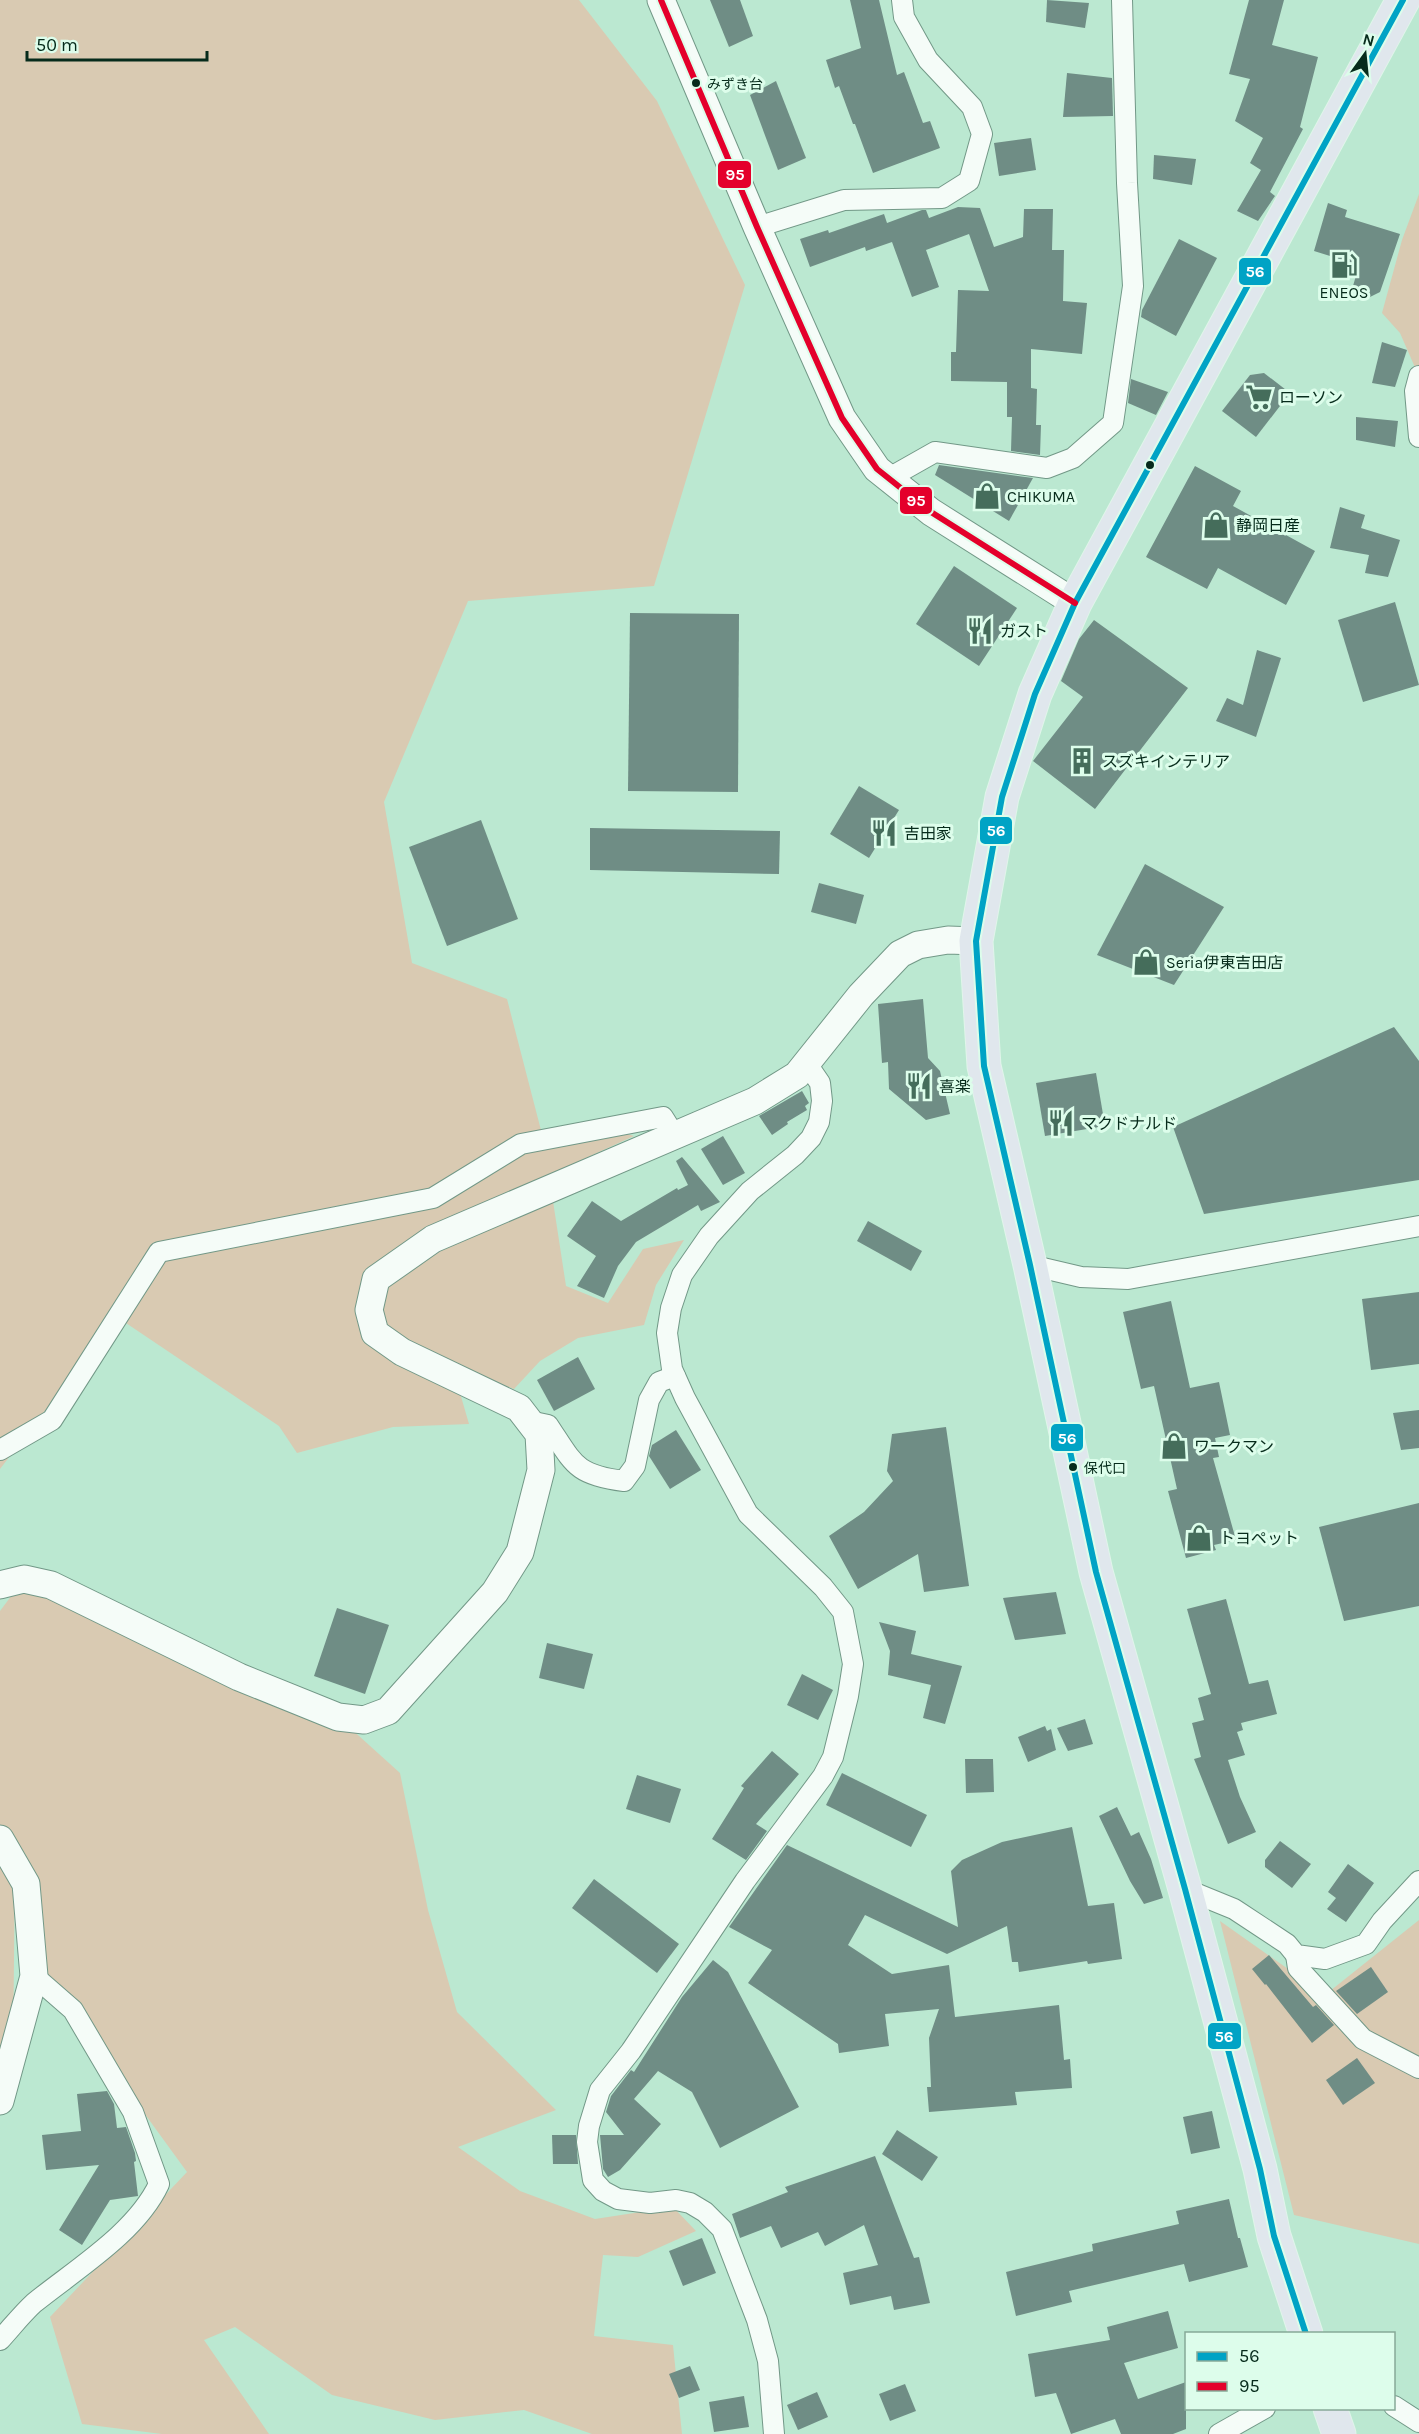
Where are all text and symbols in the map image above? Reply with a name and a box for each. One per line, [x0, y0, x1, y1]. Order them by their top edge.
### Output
scale bar [27, 24, 207, 62]
north arrow [1335, 24, 1395, 84]
text: N [1361, 29, 1377, 51]
text: 50 m [36, 34, 78, 56]
place label: みずき台 [707, 76, 763, 93]
marker: みずき台 [690, 77, 702, 89]
line badge: 95 [717, 160, 752, 189]
text: 95 [725, 165, 745, 184]
fuel station icon: ENEOS [1329, 250, 1359, 280]
line badge: 56 [1238, 257, 1272, 286]
text: 56 [1245, 262, 1265, 281]
place label: ENEOS [1320, 283, 1368, 302]
supermarket icon: ローソン [1244, 382, 1274, 412]
place label: ローソン [1279, 388, 1343, 407]
unlabelled marker [1144, 459, 1156, 471]
shop icon: CHIKUMA [972, 481, 1002, 511]
line badge: 95 [899, 486, 933, 515]
place label: CHIKUMA [1007, 487, 1075, 506]
text: 95 [906, 491, 926, 510]
shop icon: 静岡日産 [1201, 510, 1231, 540]
place label: 静岡日産 [1236, 516, 1300, 535]
restaurant icon: ガスト [965, 616, 995, 646]
place label: ガスト [1000, 622, 1048, 641]
building icon: スズキインテリア [1067, 746, 1097, 776]
place label: スズキインテリア [1102, 752, 1230, 771]
line badge: 56 [979, 816, 1013, 845]
restaurant icon: 吉田家 [869, 818, 899, 848]
text: 56 [986, 821, 1006, 840]
place label: 吉田家 [904, 824, 952, 843]
shop icon: Seria伊東吉田店 [1131, 947, 1161, 977]
place label: Seria伊東吉田店 [1166, 953, 1283, 972]
restaurant icon: 喜楽 [904, 1071, 934, 1101]
place label: 喜楽 [939, 1077, 971, 1096]
restaurant icon: マクドナルド [1046, 1108, 1076, 1138]
place label: マクドナルド [1081, 1114, 1177, 1133]
line badge: 56 [1050, 1423, 1084, 1452]
text: 56 [1057, 1429, 1077, 1448]
shop icon: ワークマン [1159, 1431, 1189, 1461]
place label: ワークマン [1194, 1437, 1274, 1456]
place label: 保代口 [1084, 1460, 1126, 1477]
marker: 保代口 [1067, 1461, 1079, 1473]
shop icon: トヨペット [1184, 1523, 1214, 1553]
place label: トヨペット [1219, 1529, 1299, 1548]
line badge: 56 [1207, 2022, 1242, 2050]
text: 56 [1214, 2027, 1234, 2046]
legend [1185, 2332, 1395, 2410]
text: 56 [1239, 2345, 1259, 2367]
text: 95 [1239, 2375, 1260, 2397]

